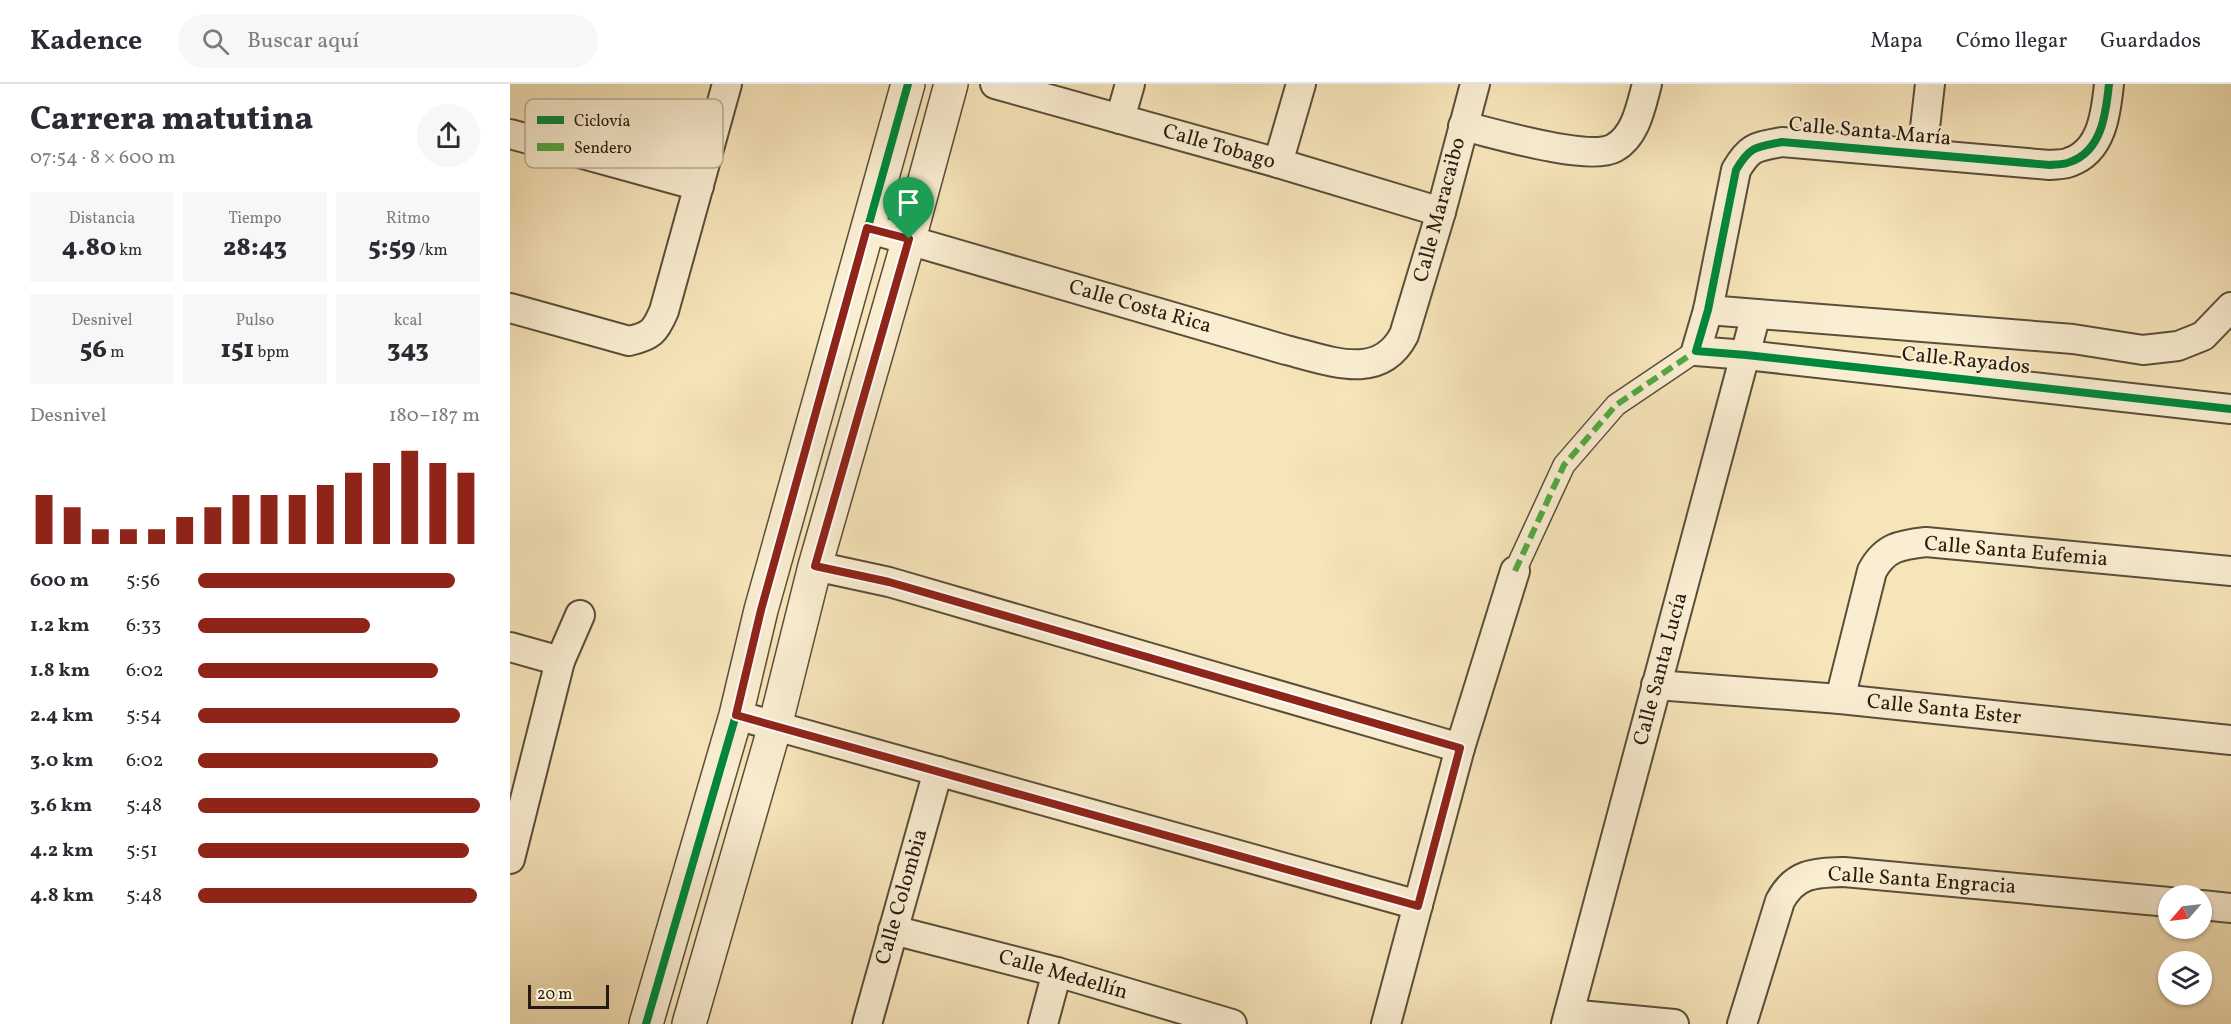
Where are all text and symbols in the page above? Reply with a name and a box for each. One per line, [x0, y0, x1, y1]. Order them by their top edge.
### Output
search box [178, 14, 598, 68]
text: Kadence [30, 22, 142, 61]
icon: search [199, 25, 232, 58]
text: Buscar aquí [247, 26, 359, 57]
text: Mapa [1870, 27, 1923, 56]
text: Cómo llegar [1956, 27, 2067, 56]
text: Guardados [2100, 27, 2201, 56]
text: Carrera matutina [30, 98, 313, 144]
legend [525, 99, 723, 168]
button: share [417, 104, 480, 167]
street label: Calle Santa María [1787, 110, 1953, 154]
text: Ciclovía [574, 111, 630, 133]
street label: Calle Tobago [1159, 117, 1279, 177]
street label: Calle Maracaibo [1407, 134, 1473, 286]
text: Sendero [574, 138, 632, 160]
text: 07:54 · 8 × 600 m [30, 144, 175, 172]
pin [883, 177, 934, 239]
icon: arrive [892, 186, 925, 219]
text: Distancia [69, 208, 135, 230]
text: Tiempo [229, 208, 281, 230]
text: Ritmo [386, 208, 430, 230]
text: 4.80 [62, 230, 116, 266]
text: 28:43 [223, 230, 287, 266]
text: 5:59 [368, 230, 416, 266]
text: km [116, 240, 142, 262]
text: /km [416, 240, 448, 262]
street label: Calle Costa Rica [1065, 273, 1215, 341]
text: Desnivel [71, 310, 133, 332]
text: Pulso [236, 310, 274, 332]
text: kcal [394, 310, 422, 332]
text: 56 [80, 332, 107, 368]
text: 151 [221, 332, 254, 368]
text: 343 [387, 332, 429, 368]
street label: Calle Rayados [1900, 340, 2032, 382]
text: m [107, 342, 124, 364]
text: bpm [254, 342, 289, 364]
text: Desnivel [30, 402, 106, 430]
text: 180–187 m [389, 402, 480, 430]
street label: Calle Santa Eufemia [1923, 530, 2109, 574]
text: 600 m [30, 567, 89, 595]
text: 5:56 [126, 567, 160, 595]
street label: Calle Santa Lucía [1627, 589, 1695, 749]
text: 1.2 km [30, 612, 90, 640]
text: 6:33 [126, 612, 161, 640]
text: 1.8 km [30, 657, 90, 685]
text: 6:02 [126, 657, 164, 685]
street label: Calle Santa Ester [1865, 687, 2023, 733]
text: 2.4 km [30, 702, 94, 730]
text: 5:54 [126, 702, 162, 730]
text: 3.0 km [30, 747, 94, 775]
text: 6:02 [126, 747, 164, 775]
text: 3.6 km [30, 792, 92, 820]
text: 5:48 [126, 792, 162, 820]
street label: Calle Colombia [869, 826, 935, 968]
text: 4.2 km [30, 837, 94, 865]
text: 5:51 [126, 837, 158, 865]
street label: Calle Santa Engracia [1827, 860, 2017, 902]
text: 4.8 km [30, 882, 94, 910]
text: 5:48 [126, 882, 162, 910]
north arrow [2158, 885, 2212, 939]
map controls [2158, 885, 2212, 1005]
street label: Calle Medellín [995, 943, 1131, 1007]
button: layers [2158, 951, 2212, 1005]
scale bar [528, 982, 609, 1010]
text: 20 m [537, 984, 572, 1006]

